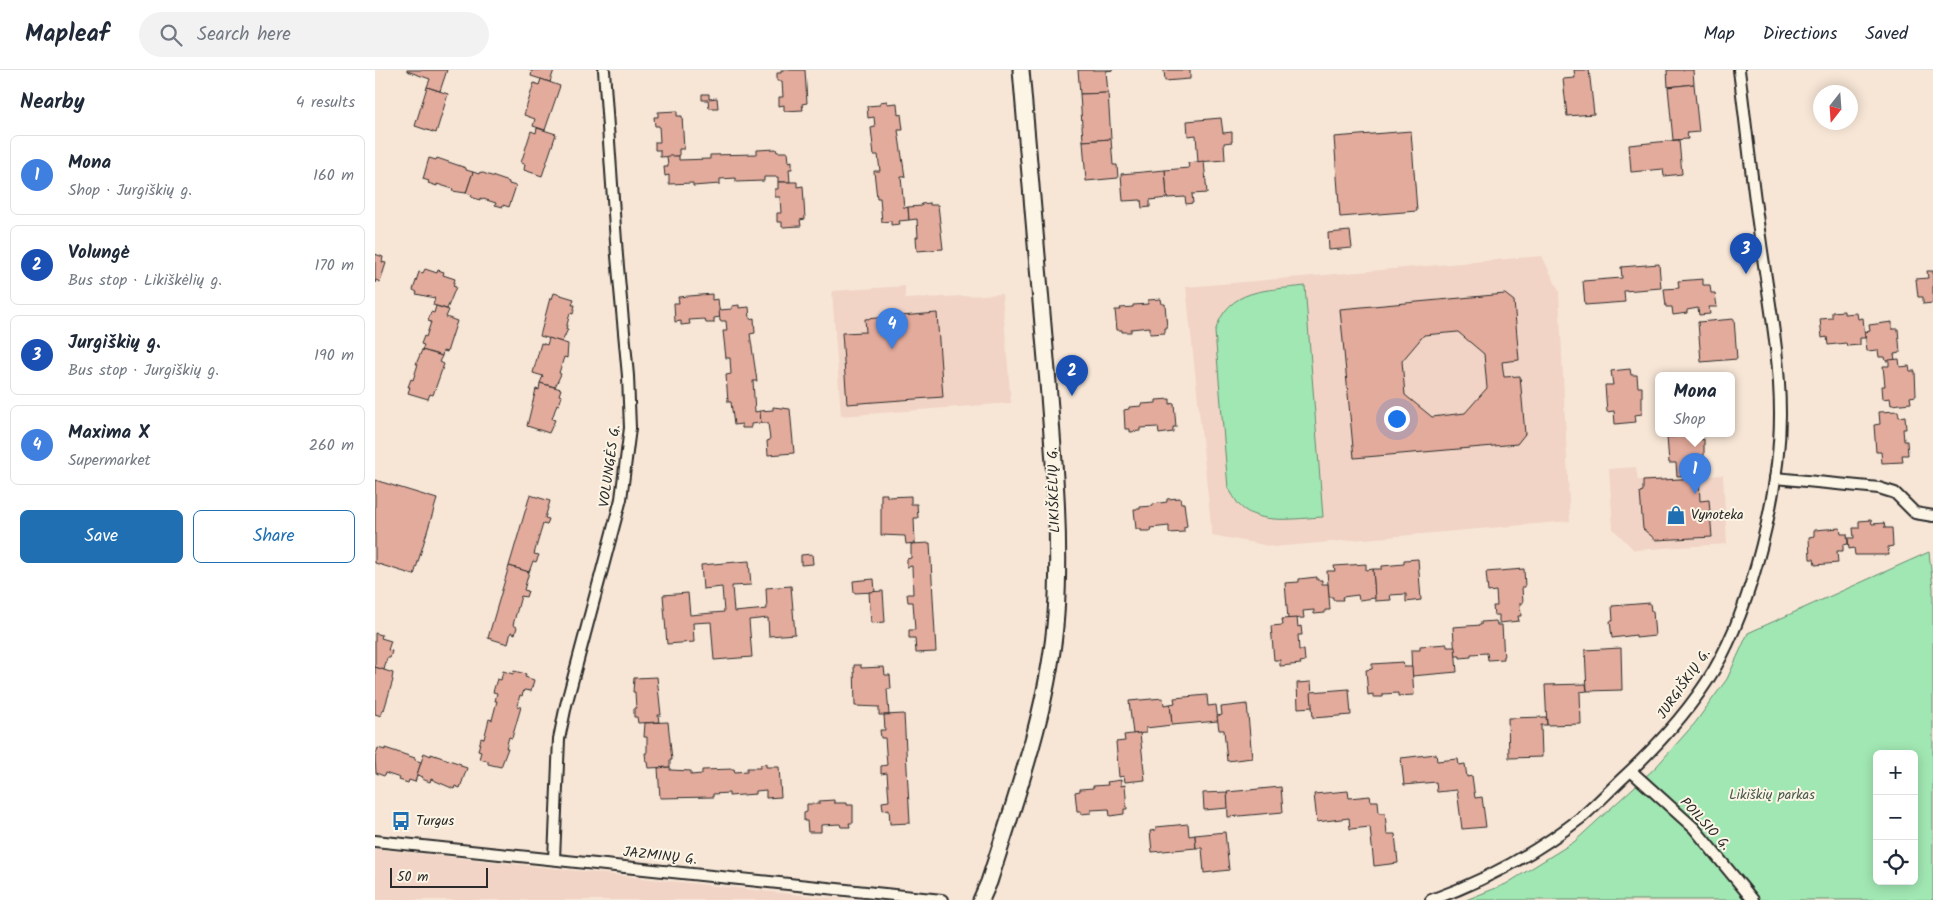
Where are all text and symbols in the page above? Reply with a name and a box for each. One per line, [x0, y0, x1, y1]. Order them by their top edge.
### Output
search box [139, 12, 489, 57]
text: Mapleaf [25, 15, 109, 54]
text: Search here [197, 20, 291, 50]
text: Map [1703, 20, 1735, 49]
text: Directions [1763, 20, 1837, 49]
text: Saved [1865, 20, 1908, 49]
icon: search [157, 21, 185, 49]
north arrow [1813, 85, 1858, 130]
text: Nearby [20, 86, 85, 119]
text: 4 results [296, 90, 355, 115]
text: Mona [68, 148, 111, 178]
text: 1 [35, 163, 39, 188]
text: 160 m [313, 163, 354, 188]
text: Shop · Jurgiškių g. [68, 178, 192, 203]
pin: 3 [1730, 233, 1762, 274]
text: Volungė [68, 238, 129, 268]
text: 2 [32, 253, 42, 278]
text: 170 m [314, 253, 354, 278]
text: Bus stop · Likiškėlių g. [68, 268, 222, 293]
pin: 4 [876, 308, 908, 349]
text: Jurgiškių g. [68, 328, 161, 358]
text: 3 [33, 343, 41, 368]
text: 190 m [314, 343, 354, 368]
pin: 2 [1056, 355, 1088, 396]
text: Bus stop · Jurgiškių g. [68, 358, 219, 383]
popup [1655, 372, 1735, 437]
text: Mona [1673, 377, 1717, 407]
your location [1384, 406, 1410, 432]
text: Shop [1673, 407, 1705, 432]
text: Maxima X [68, 418, 150, 448]
street label: VOLUNGĖS G. [593, 423, 627, 509]
text: 4 [33, 433, 41, 458]
text: 260 m [309, 433, 354, 458]
street label: LIKIŠKĖLIŲ G. [1042, 447, 1066, 533]
text: Supermarket [68, 448, 151, 473]
pin: 1 [1679, 453, 1711, 494]
shop icon: Vynoteka [1665, 504, 1687, 526]
place label: Vynoteka [1691, 504, 1744, 526]
button: Save [20, 510, 183, 563]
button: Share [193, 510, 355, 563]
street label: JURGIŠKIŲ G. [1652, 644, 1716, 724]
map controls [1873, 750, 1918, 885]
button: + [1873, 750, 1918, 795]
park label: Likiškių parkas [1729, 784, 1815, 806]
street label: POILSIO G. [1674, 792, 1736, 856]
button: − [1873, 795, 1918, 840]
bus stop icon: Turgus [390, 810, 412, 832]
place label: Turgus [416, 810, 454, 832]
button: locate [1873, 840, 1918, 885]
street label: JAZMINŲ G. [622, 841, 698, 871]
scale bar [390, 865, 487, 888]
text: 50 m [397, 866, 428, 888]

